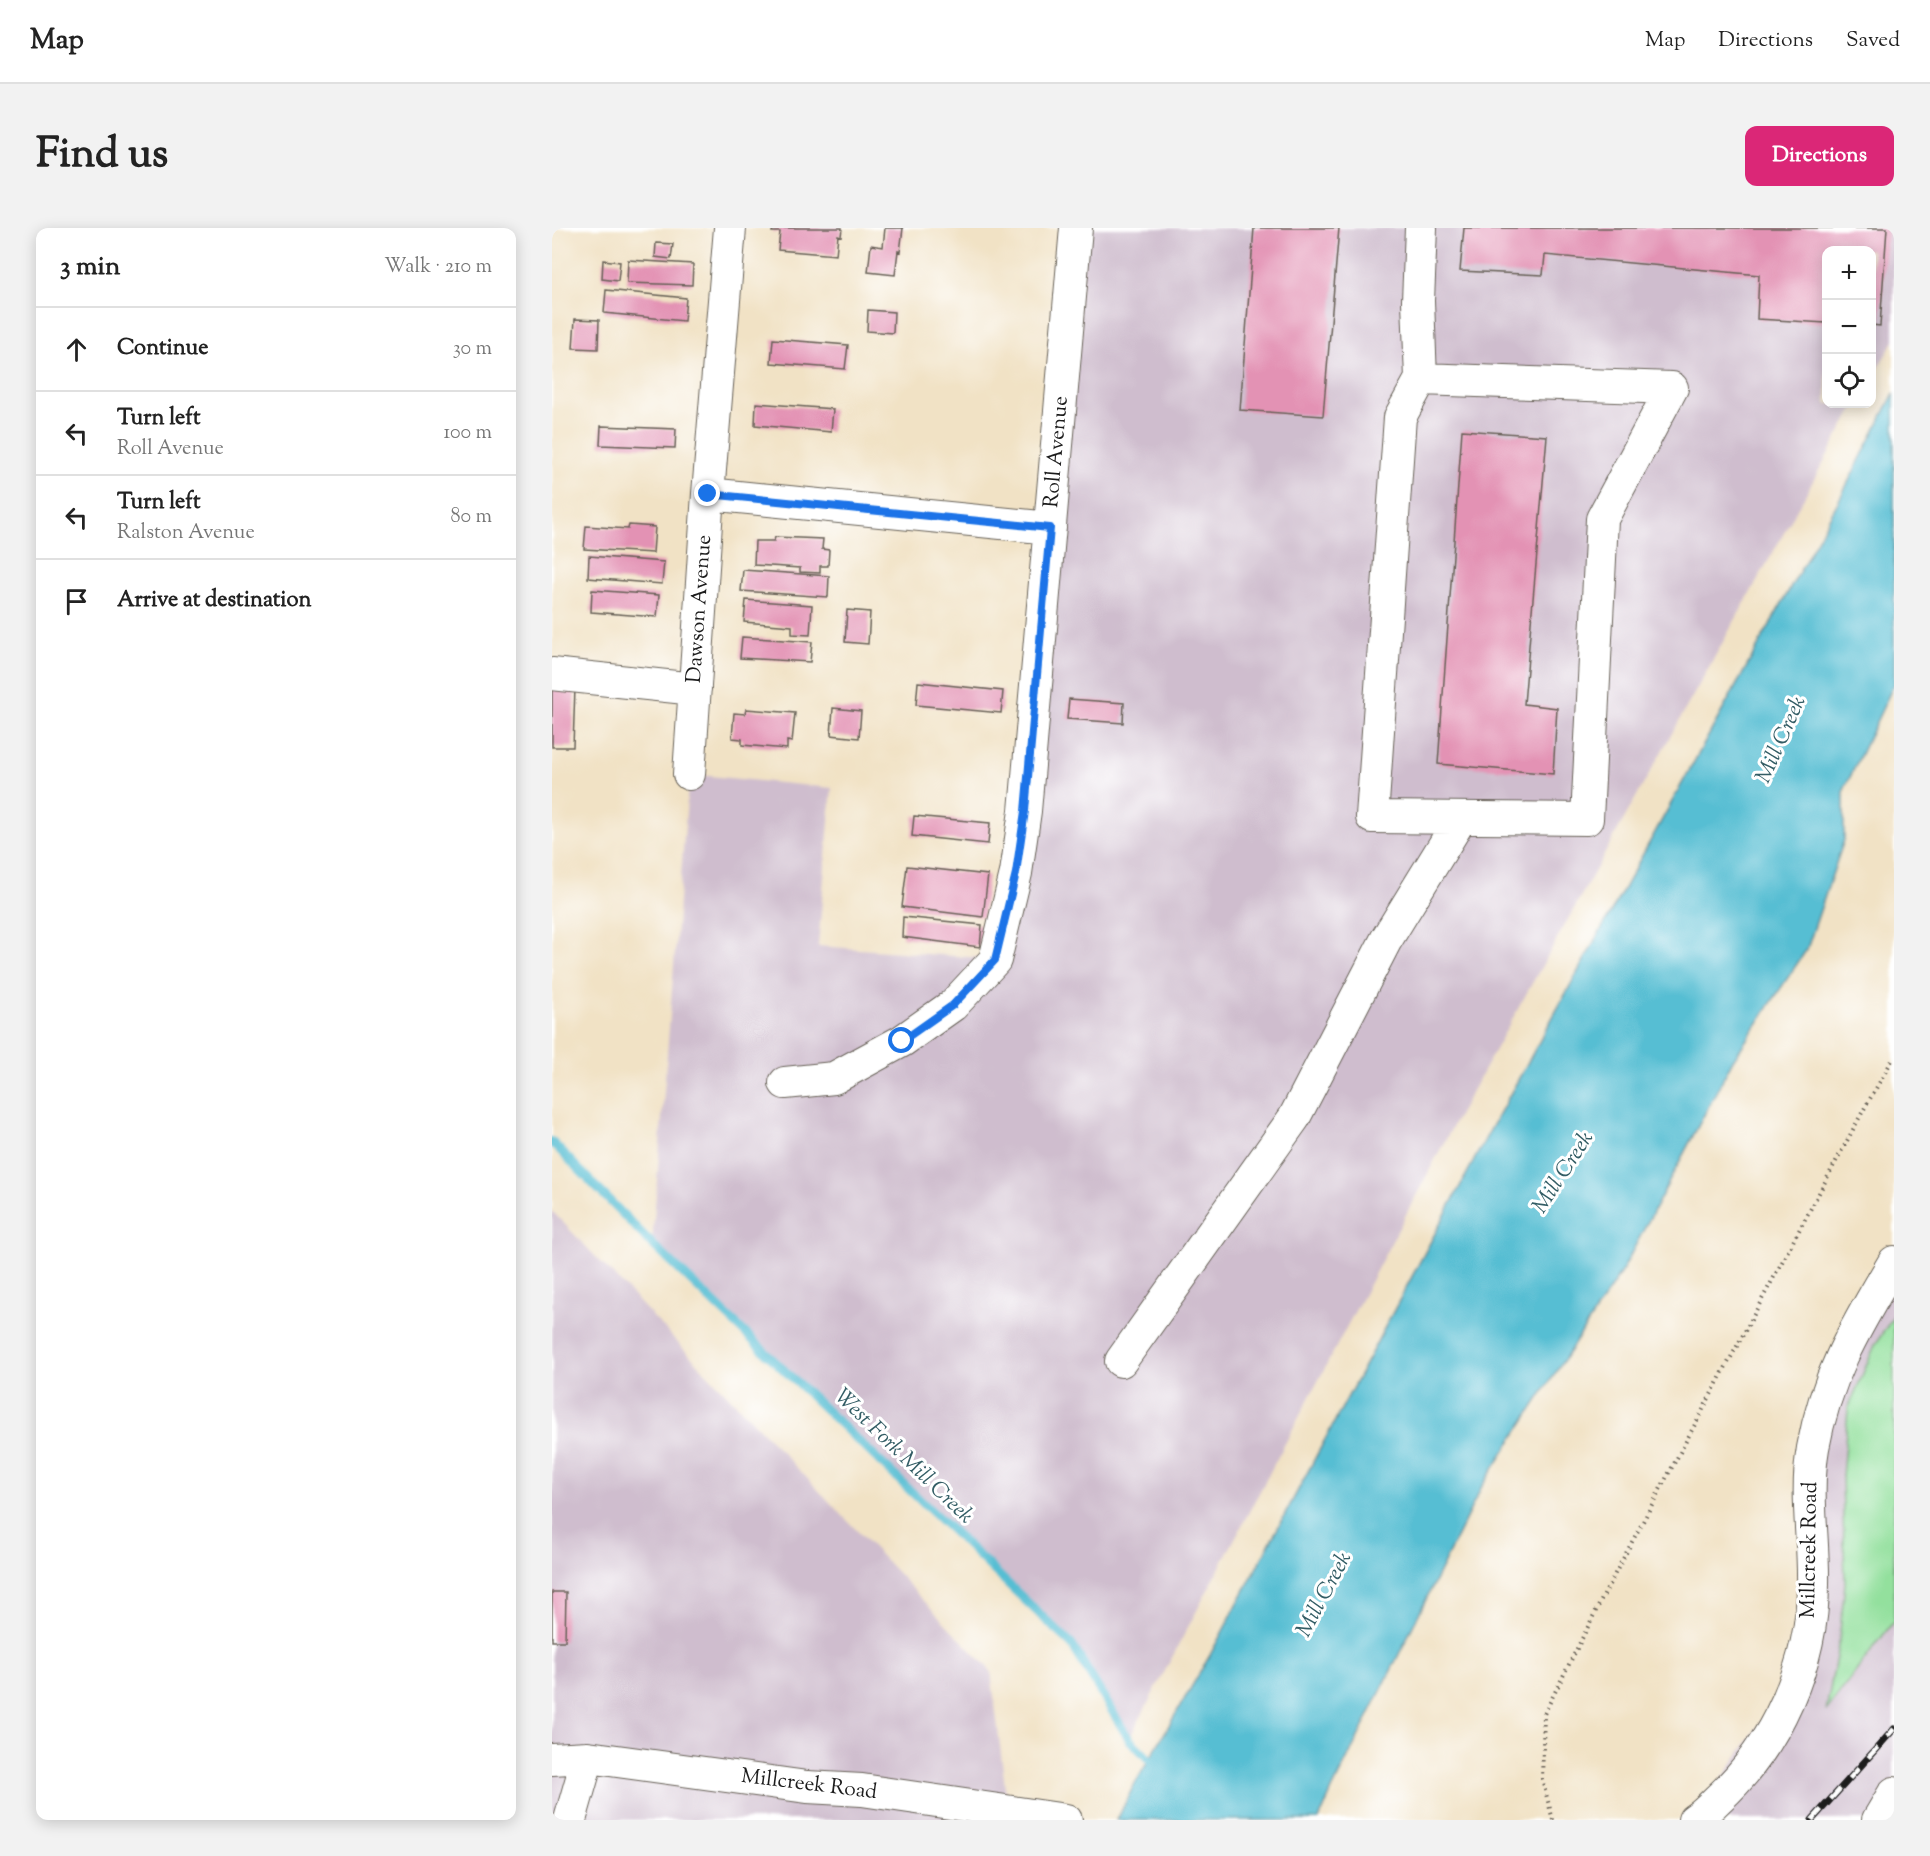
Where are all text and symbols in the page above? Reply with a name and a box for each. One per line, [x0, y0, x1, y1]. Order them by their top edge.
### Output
text: Map [30, 21, 84, 61]
text: Map [1645, 26, 1685, 56]
text: Directions [1718, 26, 1813, 56]
text: Saved [1846, 26, 1900, 56]
text: Find us [36, 126, 168, 186]
button: Directions [1745, 126, 1894, 186]
map controls [1822, 246, 1876, 408]
button: + [1822, 246, 1876, 300]
text: 3 min [60, 249, 120, 286]
text: Walk · 210 m [384, 253, 492, 282]
button: − [1822, 300, 1876, 354]
icon: ahead [60, 333, 93, 366]
text: Continue [117, 333, 208, 365]
text: 30 m [453, 335, 492, 364]
button: locate [1822, 354, 1876, 408]
street label: Roll Avenue [1037, 395, 1077, 509]
text: Turn left [117, 403, 200, 435]
icon: left [60, 417, 93, 450]
text: 100 m [443, 419, 492, 448]
text: Roll Avenue [117, 435, 224, 464]
route end [694, 480, 720, 506]
text: Turn left [117, 487, 200, 519]
icon: left [60, 501, 93, 534]
text: 80 m [451, 503, 492, 532]
text: Ralston Avenue [117, 519, 255, 548]
street label: Dawson Avenue [680, 534, 720, 684]
icon: arrive [60, 585, 93, 618]
text: Arrive at destination [117, 585, 312, 617]
water label: Mill Creek [1749, 691, 1815, 789]
route start [888, 1027, 914, 1053]
water label: Mill Creek [1525, 1125, 1603, 1220]
water label: West Fork Mill Creek [826, 1382, 980, 1532]
street label: Millcreek Road [1794, 1481, 1826, 1619]
water label: Mill Creek [1289, 1547, 1361, 1643]
street label: Millcreek Road [739, 1762, 879, 1808]

